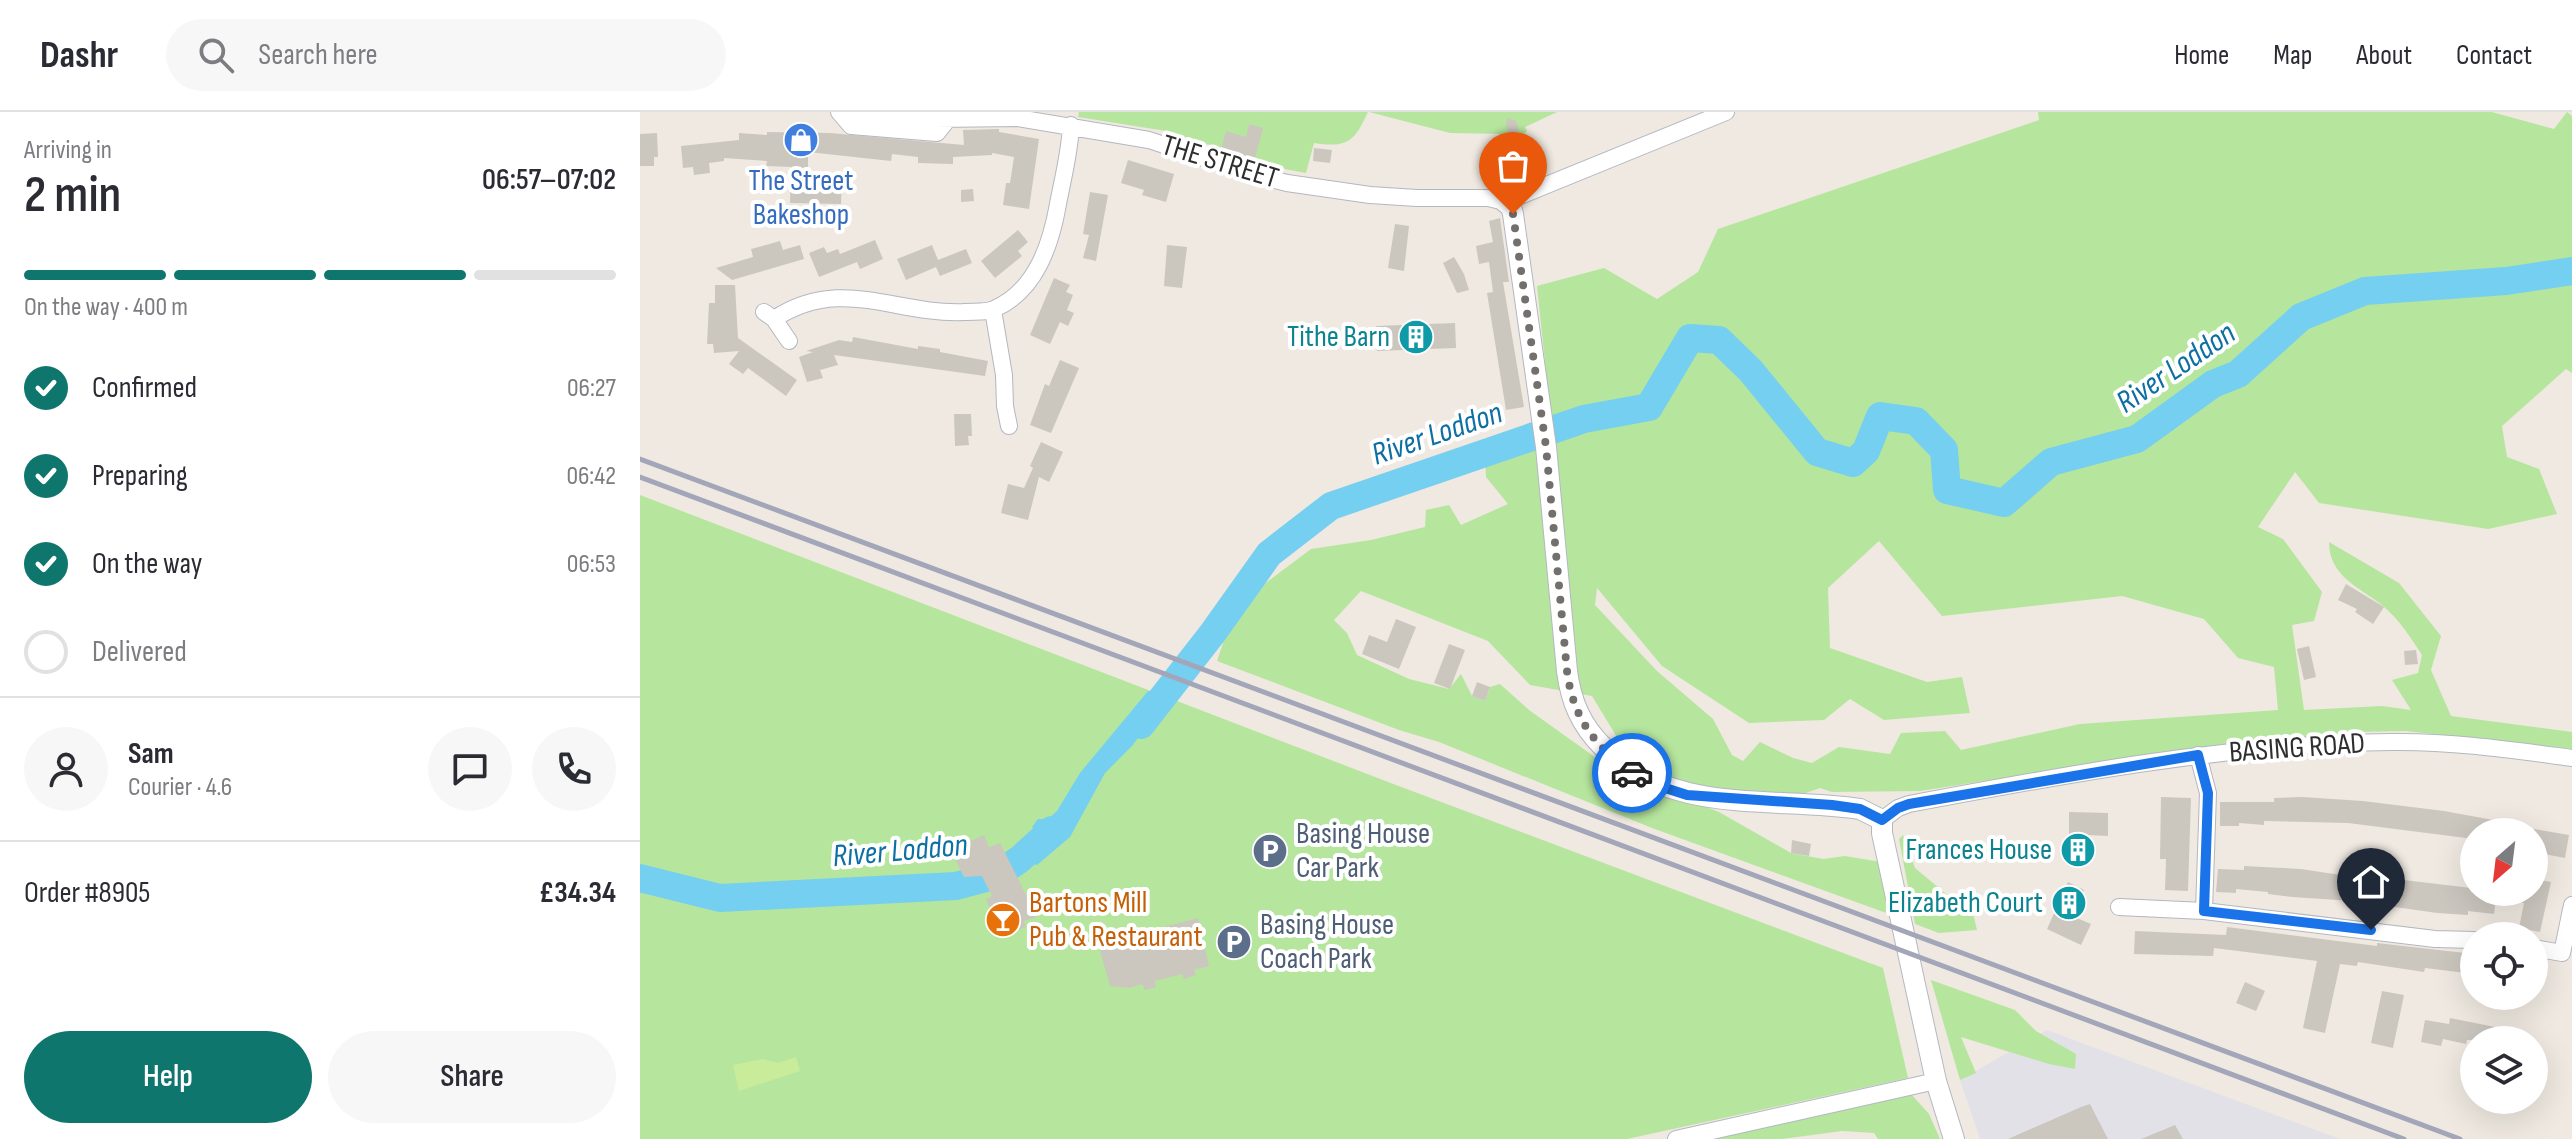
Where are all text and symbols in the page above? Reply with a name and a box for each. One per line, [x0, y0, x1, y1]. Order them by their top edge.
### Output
search box [166, 19, 726, 91]
text: Dashr [40, 33, 118, 78]
icon: search [194, 33, 238, 77]
text: Search here [258, 37, 378, 73]
text: Home [2174, 39, 2229, 72]
text: Map [2273, 39, 2312, 72]
text: About [2356, 39, 2412, 72]
text: Contact [2456, 39, 2532, 72]
shop icon: The Street Bakeshop [782, 121, 820, 159]
street label: THE STREET [1157, 127, 1283, 197]
pin [1479, 132, 1547, 214]
text: Arriving in [24, 135, 112, 166]
icon: bag [1491, 144, 1535, 188]
text: 06:57–07:02 [482, 162, 616, 198]
place label: The Street Bakeshop [749, 163, 853, 233]
text: 2 min [24, 164, 121, 227]
text: On the way · 400 m [24, 292, 188, 323]
water label: River Loddon [2109, 314, 2243, 422]
building icon: Tithe Barn [1397, 318, 1435, 356]
place label: Tithe Barn [1287, 319, 1390, 355]
icon: check [24, 366, 68, 410]
text: Confirmed [92, 370, 197, 406]
text: 06:27 [567, 373, 616, 404]
water label: River Loddon [1367, 394, 1507, 474]
icon: check [24, 454, 68, 498]
text: Preparing [92, 458, 188, 494]
text: 06:42 [566, 461, 616, 492]
icon: check [24, 542, 68, 586]
text: On the way [92, 546, 202, 582]
text: 06:53 [567, 549, 616, 580]
text: Delivered [92, 634, 187, 670]
street label: BASING ROAD [2228, 725, 2366, 771]
button: person [24, 727, 108, 811]
button: chat [428, 727, 512, 811]
button: phone [532, 727, 616, 811]
courier [1592, 733, 1672, 813]
text: Sam [128, 736, 174, 772]
icon: car [1610, 751, 1654, 795]
text: Courier · 4.6 [128, 772, 232, 803]
place label: Basing House Car Park [1296, 816, 1430, 886]
north arrow [2460, 818, 2548, 906]
map controls [2460, 818, 2548, 1114]
water label: River Loddon [831, 826, 969, 876]
building icon: Frances House [2059, 831, 2097, 869]
parking icon: Basing House Car Park [1251, 832, 1289, 870]
place label: Frances House [1906, 832, 2052, 868]
pin [2337, 848, 2405, 930]
icon: home [2349, 860, 2393, 904]
text: Order #8905 [24, 875, 150, 911]
text: £34.34 [539, 875, 616, 911]
building icon: Elizabeth Court [2050, 884, 2088, 922]
place label: Bartons Mill Pub & Restaurant [1029, 885, 1203, 955]
place label: Elizabeth Court [1888, 885, 2043, 921]
bar icon: Bartons Mill Pub & Restaurant [984, 901, 1022, 939]
place label: Basing House Coach Park [1260, 907, 1394, 977]
button: locate [2460, 922, 2548, 1010]
parking icon: Basing House Coach Park [1215, 923, 1253, 961]
button: layers [2460, 1026, 2548, 1114]
button: Help [24, 1031, 312, 1123]
button: Share [328, 1031, 616, 1123]

